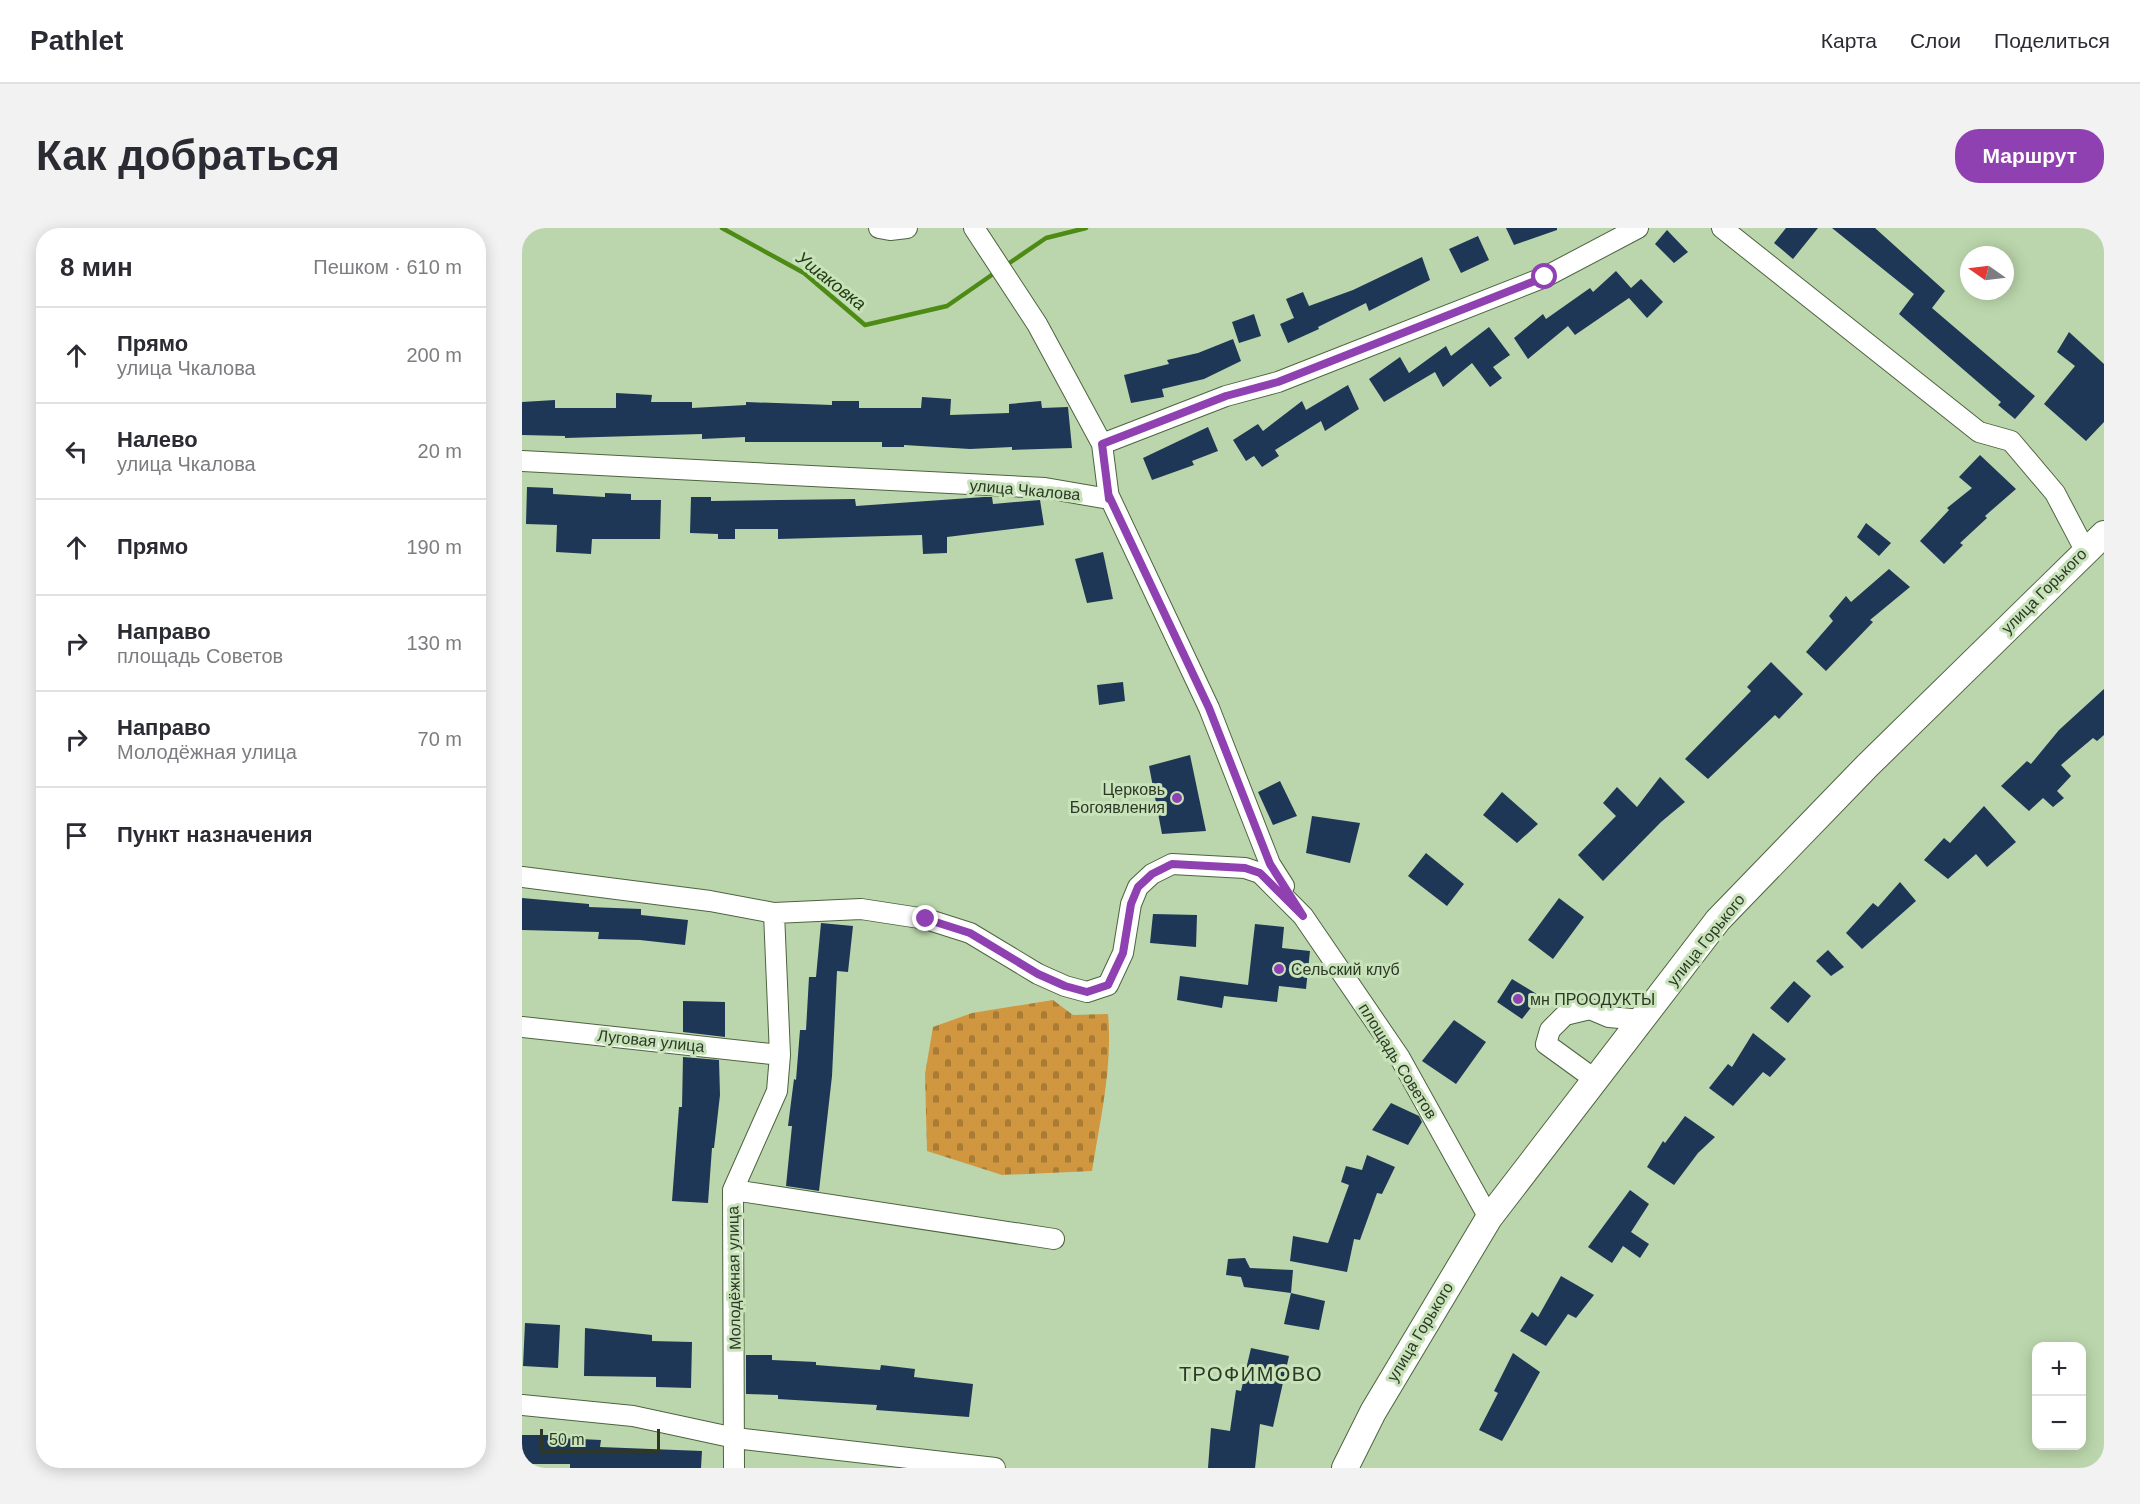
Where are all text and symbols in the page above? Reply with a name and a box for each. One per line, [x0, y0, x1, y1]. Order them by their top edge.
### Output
text: Pathlet [30, 25, 123, 56]
text: Карта [1821, 29, 1877, 52]
text: Слои [1910, 29, 1961, 52]
text: Поделиться [1994, 29, 2110, 52]
button: Маршрут [1955, 129, 2104, 183]
text: Как добраться [36, 132, 340, 179]
north arrow [1960, 246, 2014, 300]
water label: Ушаковка [791, 247, 870, 314]
text: 8 мин [60, 252, 133, 282]
text: Пешком · 610 m [313, 256, 462, 278]
route start [1531, 263, 1557, 289]
text: Прямо [117, 331, 188, 356]
icon: ahead [60, 339, 93, 372]
text: 200 m [406, 344, 462, 366]
text: улица Чкалова [117, 357, 256, 379]
text: Налево [117, 427, 198, 452]
icon: left [60, 435, 93, 468]
text: 20 m [418, 440, 462, 462]
text: улица Чкалова [117, 453, 256, 475]
street label: улица Чкалова [969, 477, 1081, 503]
icon: ahead [60, 531, 93, 564]
text: Прямо [117, 534, 188, 559]
text: 190 m [406, 536, 462, 558]
street label: улица Горького [1998, 545, 2090, 637]
text: Направо [117, 619, 211, 644]
icon: right [60, 627, 93, 660]
text: 130 m [406, 632, 462, 654]
text: площадь Советов [117, 645, 283, 667]
text: Направо [117, 715, 211, 740]
icon: right [60, 723, 93, 756]
text: 70 m [418, 728, 462, 750]
text: Молодёжная улица [117, 741, 297, 763]
place label: Церковь Богоявления [1070, 781, 1165, 816]
marker: Церковь Богоявления [1170, 791, 1184, 805]
icon: arrive [60, 819, 93, 852]
text: Пункт назначения [117, 822, 313, 847]
street label: улица Горького [1664, 891, 1748, 989]
route end [912, 905, 938, 931]
place label: Сельский клуб [1291, 961, 1400, 978]
marker: Сельский клуб [1272, 962, 1286, 976]
place label: мн ПРООДУКТЫ [1530, 991, 1655, 1008]
marker: мн ПРООДУКТЫ [1511, 992, 1525, 1006]
street label: площадь Советов [1356, 1000, 1440, 1122]
street label: Луговая улица [597, 1027, 705, 1055]
street label: Молодёжная улица [724, 1206, 744, 1350]
street label: улица Горького [1384, 1279, 1456, 1385]
map controls [2032, 1342, 2086, 1450]
button: + [2032, 1342, 2086, 1396]
district label: ТРОФИМОВО [1179, 1363, 1323, 1385]
button: − [2032, 1396, 2086, 1450]
scale bar [540, 1426, 660, 1454]
text: 50 m [549, 1431, 585, 1448]

